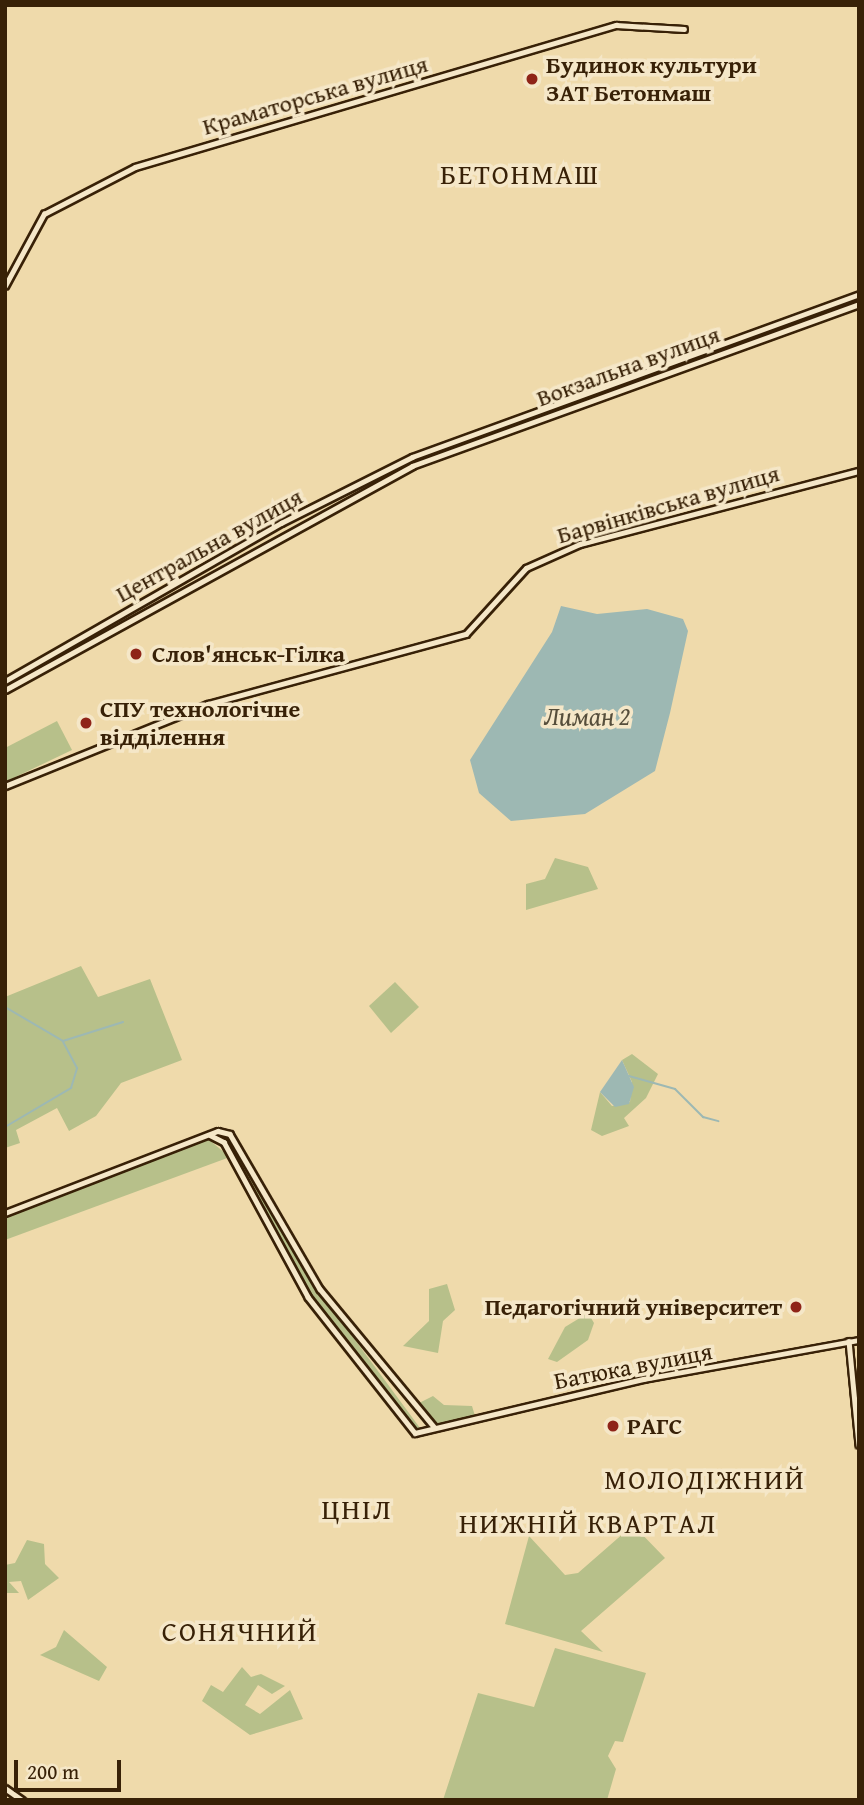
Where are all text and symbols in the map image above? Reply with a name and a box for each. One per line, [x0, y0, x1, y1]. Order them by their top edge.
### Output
street label: Краматорська вулиця [199, 49, 431, 141]
place label: Будинок культури ЗАТ Бетонмаш [546, 51, 757, 107]
marker: Будинок культури ЗАТ Бетонмаш [524, 71, 540, 87]
district label: БЕТОНМАШ [441, 157, 599, 191]
street label: Вокзальна вулиця [533, 320, 723, 412]
street label: Барвінківська вулиця [554, 458, 782, 550]
street label: Центральна вулиця [111, 482, 307, 608]
place label: Слов'янськ-Гілка [152, 640, 345, 668]
marker: Слов'янськ-Гілка [126, 644, 146, 664]
place label: СПУ технологічне відділення [100, 695, 300, 751]
water label: Лиман 2 [544, 700, 630, 732]
marker: СПУ технологічне відділення [78, 715, 94, 731]
place label: Педагогічний університет [485, 1293, 782, 1321]
marker: Педагогічний університет [788, 1299, 804, 1315]
street label: Батюка вулиця [551, 1337, 715, 1395]
place label: РАГС [627, 1412, 682, 1440]
marker: РАГС [605, 1418, 621, 1434]
district label: МОЛОДІЖНИЙ [606, 1462, 804, 1496]
district label: ЦНІЛ [322, 1492, 392, 1526]
district label: НИЖНІЙ КВАРТАЛ [461, 1506, 715, 1540]
district label: СОНЯЧНИЙ [163, 1614, 317, 1648]
scale bar [18, 1745, 124, 1789]
text: 200 m [27, 1756, 79, 1787]

